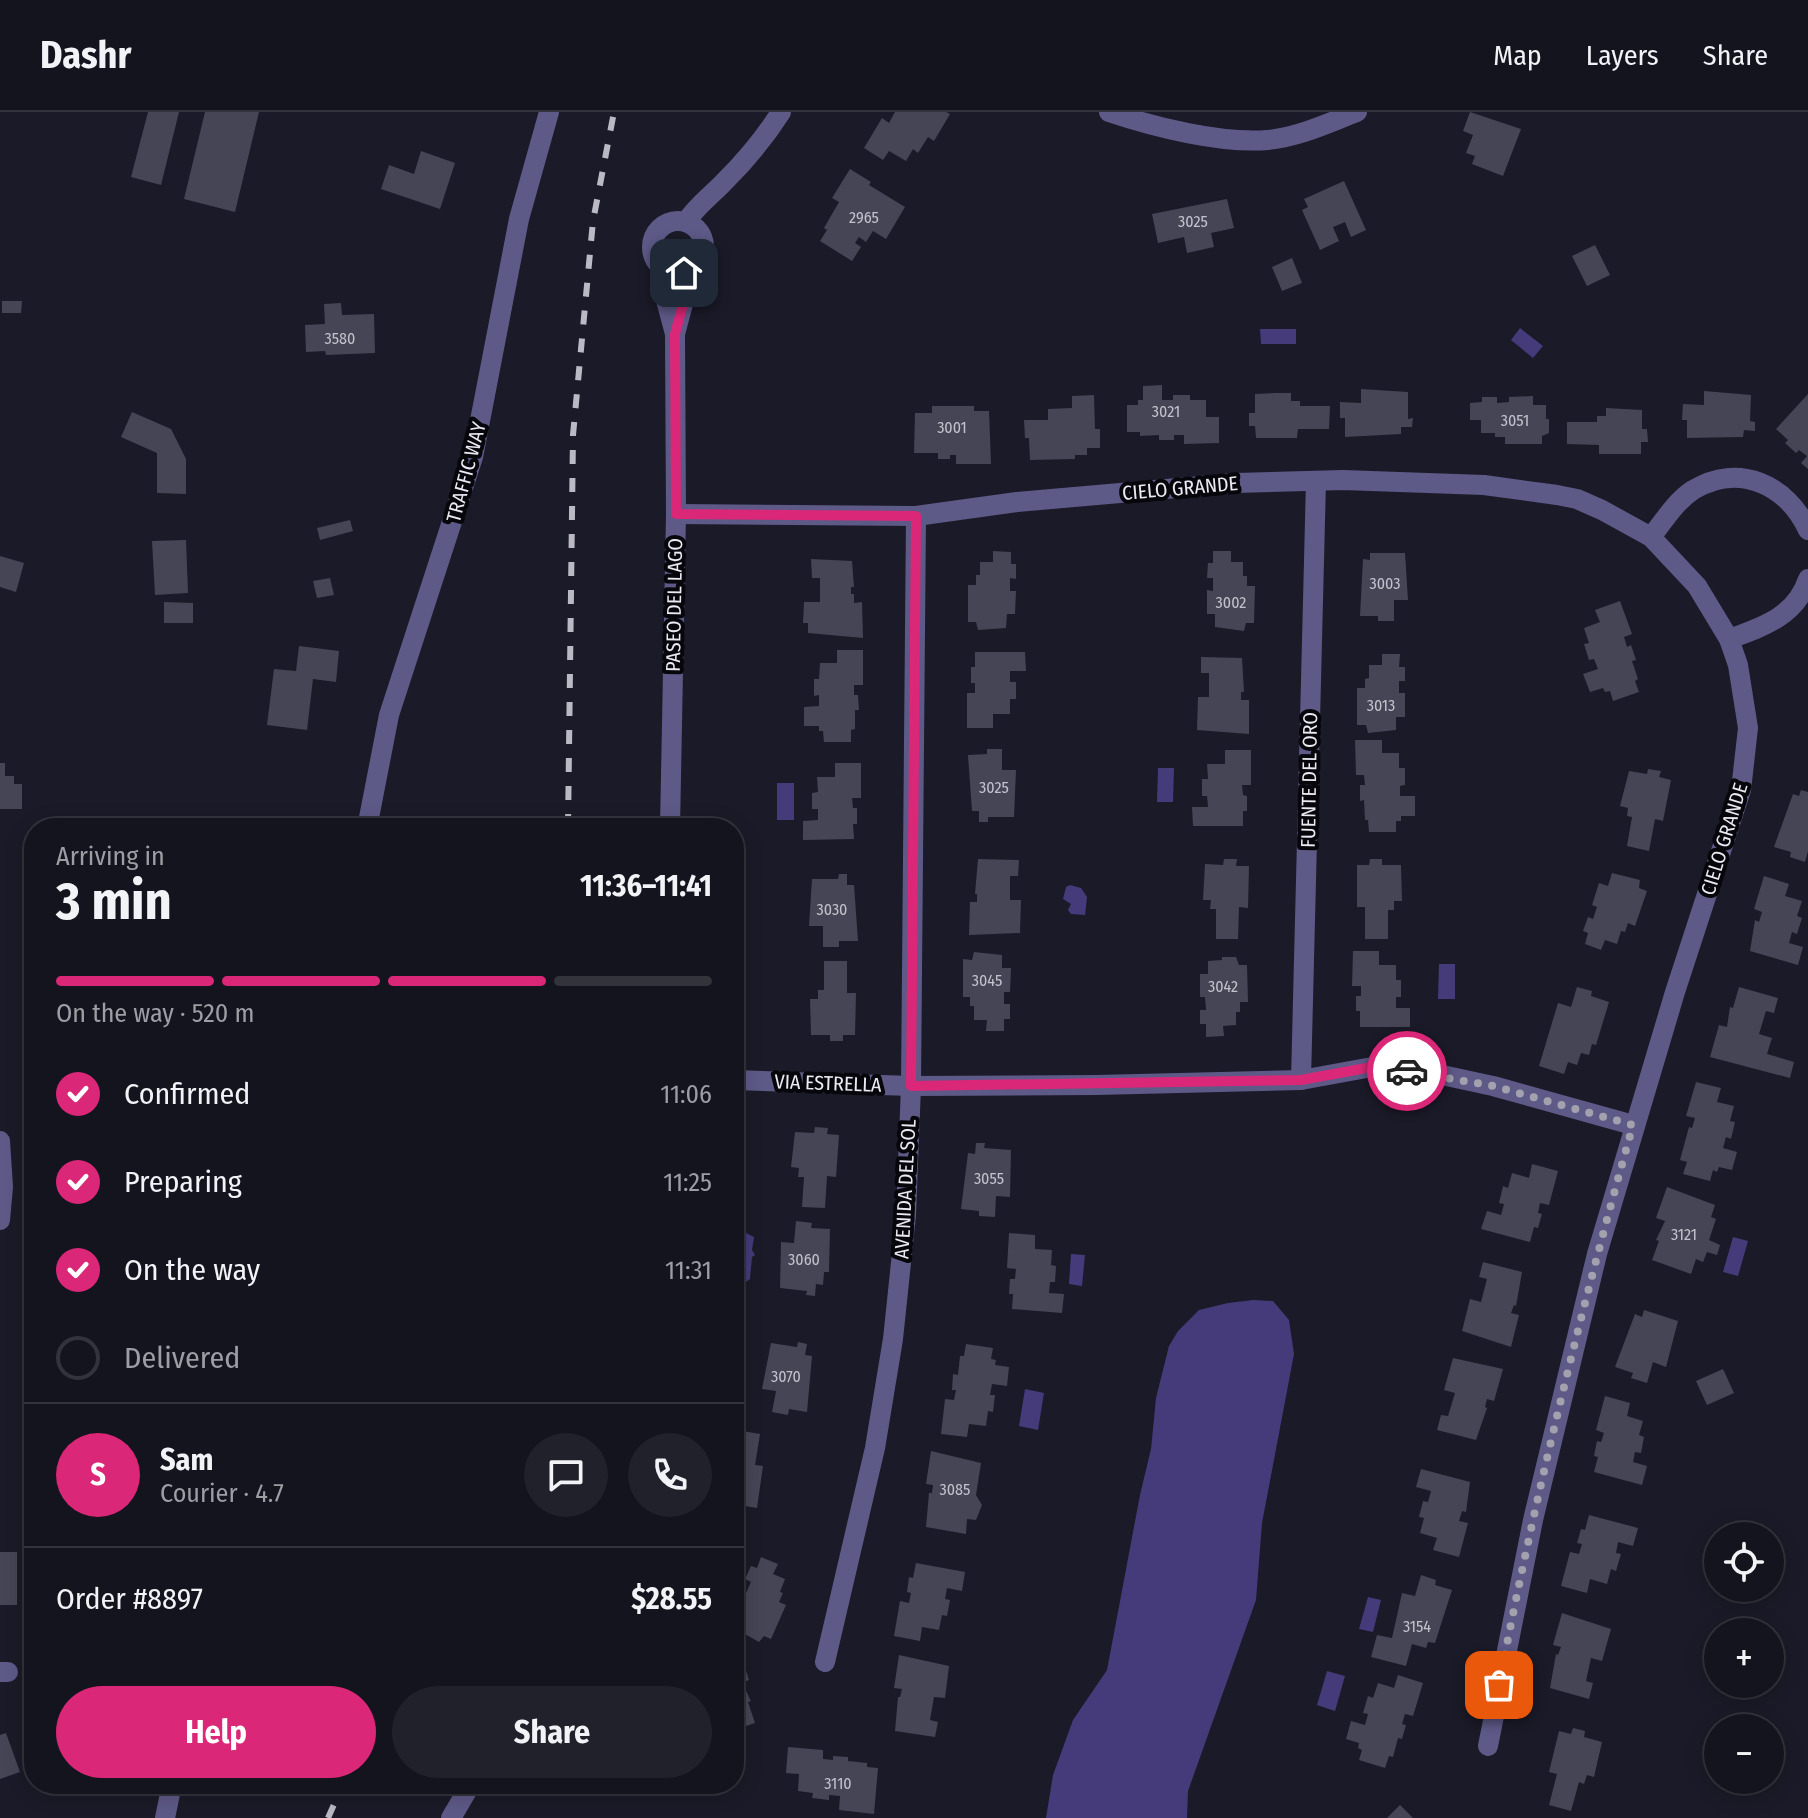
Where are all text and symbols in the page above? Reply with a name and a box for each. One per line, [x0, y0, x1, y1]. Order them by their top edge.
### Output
text: Dashr [40, 32, 131, 78]
text: Map [1493, 39, 1542, 72]
text: Layers [1586, 39, 1659, 72]
text: Share [1703, 39, 1768, 72]
house number: 2965 [849, 208, 879, 227]
house number: 3025 [1178, 212, 1208, 231]
pin [650, 239, 718, 307]
icon: home [662, 251, 706, 295]
house number: 3580 [325, 329, 355, 348]
house number: 3021 [1152, 402, 1180, 421]
house number: 3051 [1501, 411, 1529, 430]
house number: 3001 [937, 418, 967, 437]
street label: TRAFFIC WAY [441, 419, 491, 525]
street label: CIELO GRANDE [1121, 471, 1239, 505]
street label: PASEO DEL LAGO [661, 538, 687, 672]
house number: 3003 [1370, 574, 1400, 593]
house number: 3002 [1216, 593, 1246, 612]
house number: 3013 [1367, 696, 1395, 715]
street label: FUENTE DEL ORO [1296, 712, 1322, 848]
house number: 3025 [979, 778, 1009, 797]
street label: CIELO GRANDE [1696, 780, 1752, 898]
text: Arriving in [56, 841, 165, 872]
text: 11:36–11:41 [580, 868, 712, 904]
text: 3 min [56, 870, 172, 933]
house number: 3030 [817, 900, 847, 919]
house number: 3045 [972, 971, 1002, 990]
house number: 3042 [1208, 977, 1238, 996]
text: On the way · 520 m [56, 998, 254, 1029]
courier [1367, 1031, 1447, 1111]
icon: car [1385, 1049, 1429, 1093]
street label: VIA ESTRELLA [774, 1069, 882, 1097]
icon: check [56, 1072, 100, 1116]
text: Confirmed [124, 1076, 250, 1112]
text: 11:06 [660, 1079, 712, 1110]
street label: AVENIDA DEL SOL [889, 1118, 921, 1259]
icon: check [56, 1160, 100, 1204]
text: Preparing [124, 1164, 242, 1200]
text: 11:25 [663, 1167, 712, 1198]
house number: 3055 [974, 1169, 1004, 1188]
house number: 3121 [1671, 1225, 1697, 1244]
icon: check [56, 1248, 100, 1292]
house number: 3060 [788, 1250, 820, 1269]
text: On the way [124, 1252, 260, 1288]
text: 11:31 [665, 1255, 712, 1286]
text: Delivered [124, 1340, 240, 1376]
house number: 3070 [771, 1367, 801, 1386]
button: chat [524, 1433, 608, 1517]
button: phone [628, 1433, 712, 1517]
text: Sam [160, 1442, 213, 1478]
text: S [90, 1457, 106, 1493]
text: Courier · 4.7 [160, 1478, 284, 1509]
house number: 3085 [940, 1480, 970, 1499]
map controls [1704, 1522, 1784, 1794]
button: locate [1704, 1522, 1784, 1602]
text: Order #8897 [56, 1581, 203, 1617]
text: $28.55 [631, 1581, 712, 1617]
house number: 3154 [1403, 1617, 1431, 1636]
button: + [1704, 1618, 1784, 1698]
pin [1465, 1651, 1533, 1719]
icon: bag [1477, 1663, 1521, 1707]
button: Help [56, 1686, 376, 1778]
button: Share [392, 1686, 712, 1778]
button: − [1704, 1714, 1784, 1794]
house number: 3110 [824, 1774, 852, 1793]

